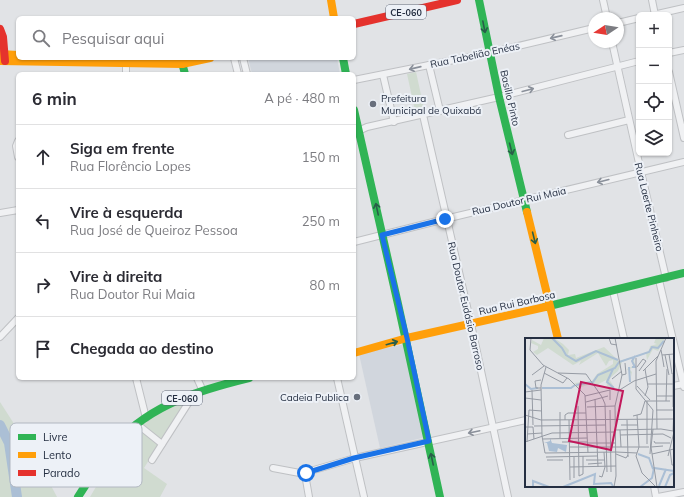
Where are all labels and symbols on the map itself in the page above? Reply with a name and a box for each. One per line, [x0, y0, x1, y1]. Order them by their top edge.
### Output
road number: CE-060 [386, 5, 426, 19]
north arrow [588, 12, 624, 48]
one-way arrow [480, 20, 488, 33]
one-way arrow [550, 34, 563, 42]
street label: Rua Tabelião Enéas [429, 39, 521, 71]
one-way arrow [409, 64, 422, 72]
street label: Basilio Pinto [497, 69, 523, 128]
one-way arrow [521, 85, 534, 93]
place label: Prefeitura Municipal de Quixabá [381, 92, 481, 117]
marker: Prefeitura Municipal de Quixabá [368, 99, 378, 109]
one-way arrow [508, 142, 516, 155]
street label: Rua Laerte Pinheiro [632, 161, 666, 253]
one-way arrow [597, 178, 610, 186]
street label: Rua Doutor Rui Maia [471, 184, 567, 218]
one-way arrow [372, 203, 380, 216]
route end [436, 210, 454, 228]
one-way arrow [530, 232, 538, 245]
street label: Rua Doutor Eudásio Barroso [445, 241, 487, 372]
street label: Rua Rui Barbosa [477, 288, 557, 318]
inset map [525, 338, 674, 487]
one-way arrow [385, 339, 398, 346]
road number: CE-060 [162, 391, 202, 405]
place label: Cadeia Publica [280, 391, 349, 404]
marker: Cadeia Publica [352, 392, 362, 402]
legend [10, 423, 142, 487]
one-way arrow [468, 428, 481, 436]
text: Livre [43, 430, 67, 444]
text: Lento [43, 448, 71, 462]
one-way arrow [428, 453, 436, 466]
route start [297, 464, 315, 482]
text: Parado [43, 466, 80, 480]

